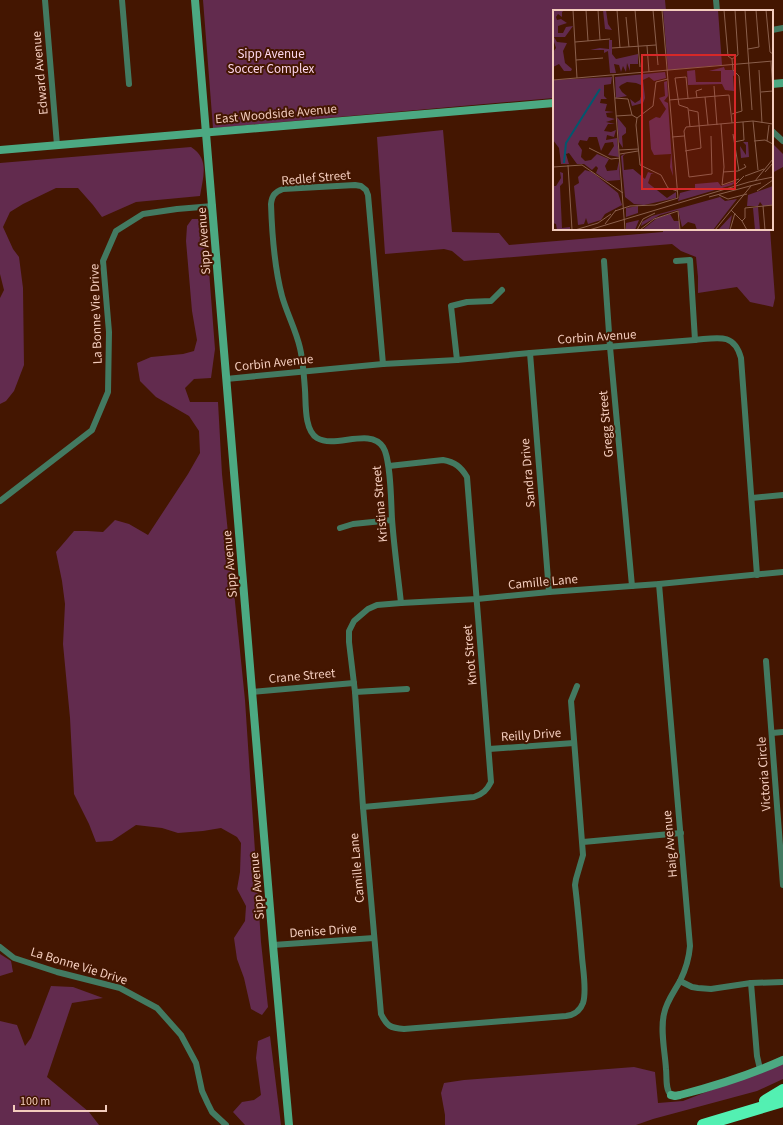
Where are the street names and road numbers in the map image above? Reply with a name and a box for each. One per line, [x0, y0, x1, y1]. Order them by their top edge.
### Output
street label: Edward Avenue [27, 30, 53, 116]
street label: East Woodside Avenue [214, 100, 338, 128]
street label: Redlef Street [281, 166, 352, 190]
street label: Sipp Avenue [193, 207, 215, 275]
street label: La Bonne Vie Drive [85, 263, 107, 365]
street label: Corbin Avenue [557, 325, 637, 349]
street label: Corbin Avenue [234, 350, 314, 376]
street label: Gregg Street [594, 389, 618, 458]
street label: Sandra Drive [516, 438, 540, 508]
street label: Kristina Street [368, 464, 392, 543]
street label: Sipp Avenue [218, 530, 242, 598]
street label: Camille Lane [507, 570, 579, 594]
street label: Knot Street [458, 623, 482, 686]
street label: Crane Street [268, 664, 337, 688]
street label: Reilly Drive [500, 724, 562, 746]
street label: Victoria Circle [752, 736, 776, 812]
street label: Haig Avenue [658, 810, 682, 878]
street label: Camille Lane [345, 832, 369, 904]
street label: Sipp Avenue [245, 852, 269, 920]
street label: Denise Drive [289, 920, 357, 942]
street label: La Bonne Vie Drive [28, 943, 130, 989]

